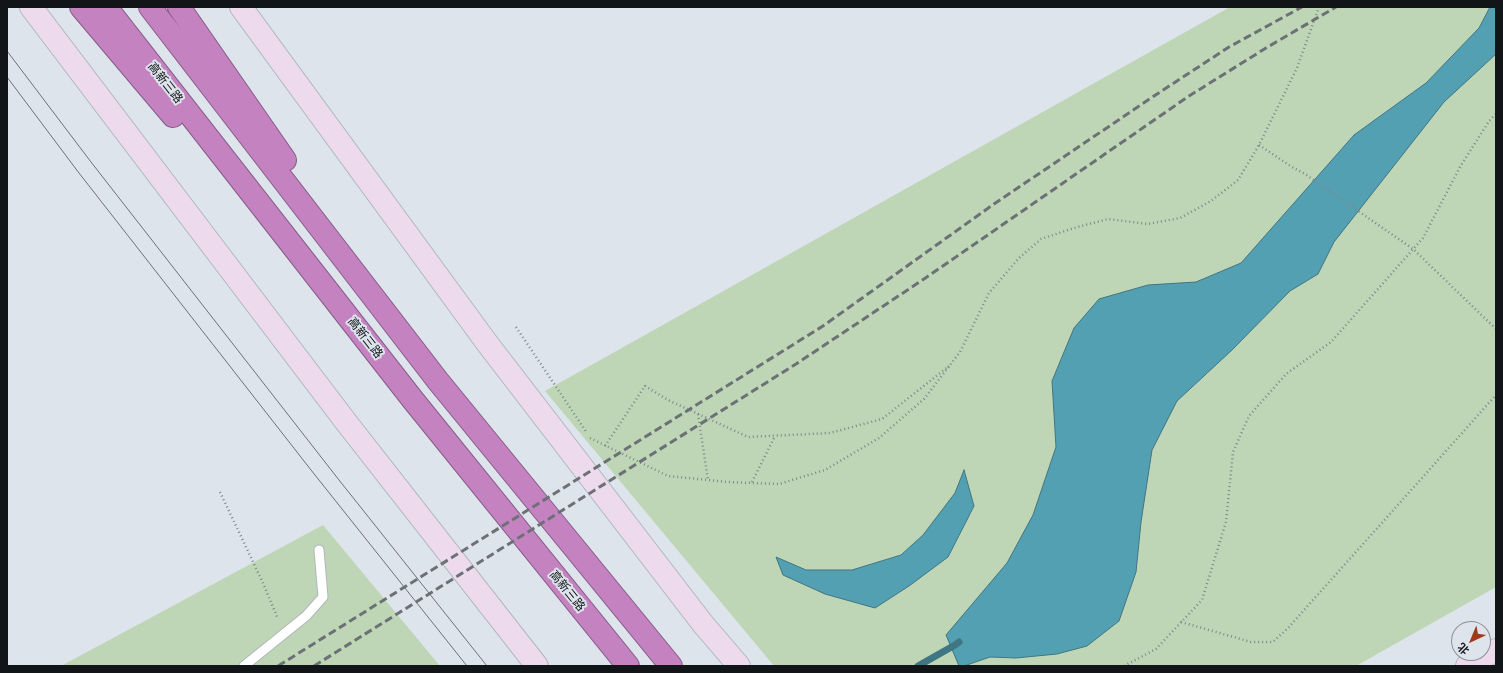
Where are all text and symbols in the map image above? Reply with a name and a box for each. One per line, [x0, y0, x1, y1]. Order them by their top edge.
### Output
street label: 高新三路 [145, 60, 185, 106]
street label: 高新三路 [345, 315, 385, 361]
street label: 高新三路 [546, 568, 588, 614]
north arrow [1451, 621, 1491, 661]
text: 北 [1455, 640, 1472, 658]

